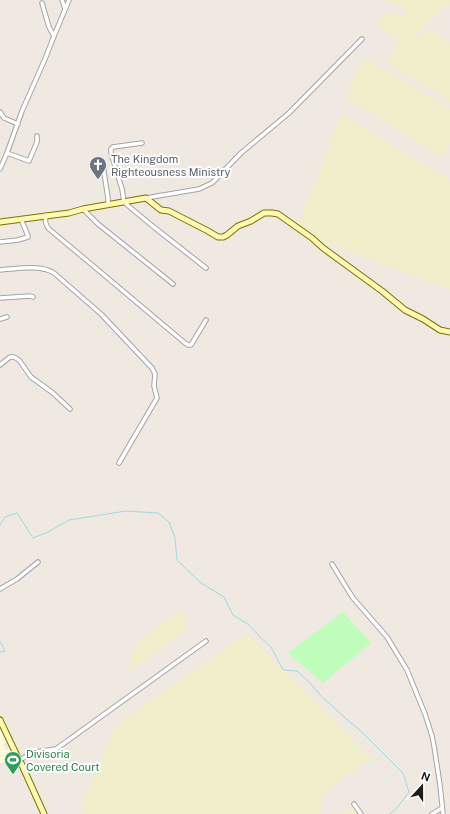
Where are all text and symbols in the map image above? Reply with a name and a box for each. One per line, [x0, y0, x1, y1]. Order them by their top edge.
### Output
place label: The Kingdom Righteousness Ministry [111, 153, 231, 178]
church icon: The Kingdom Righteousness Ministry [88, 155, 108, 180]
place label: Divisoria Covered Court [26, 748, 100, 773]
sports icon: Divisoria Covered Court [3, 750, 23, 775]
north arrow [402, 766, 442, 806]
text: N [419, 770, 432, 784]

